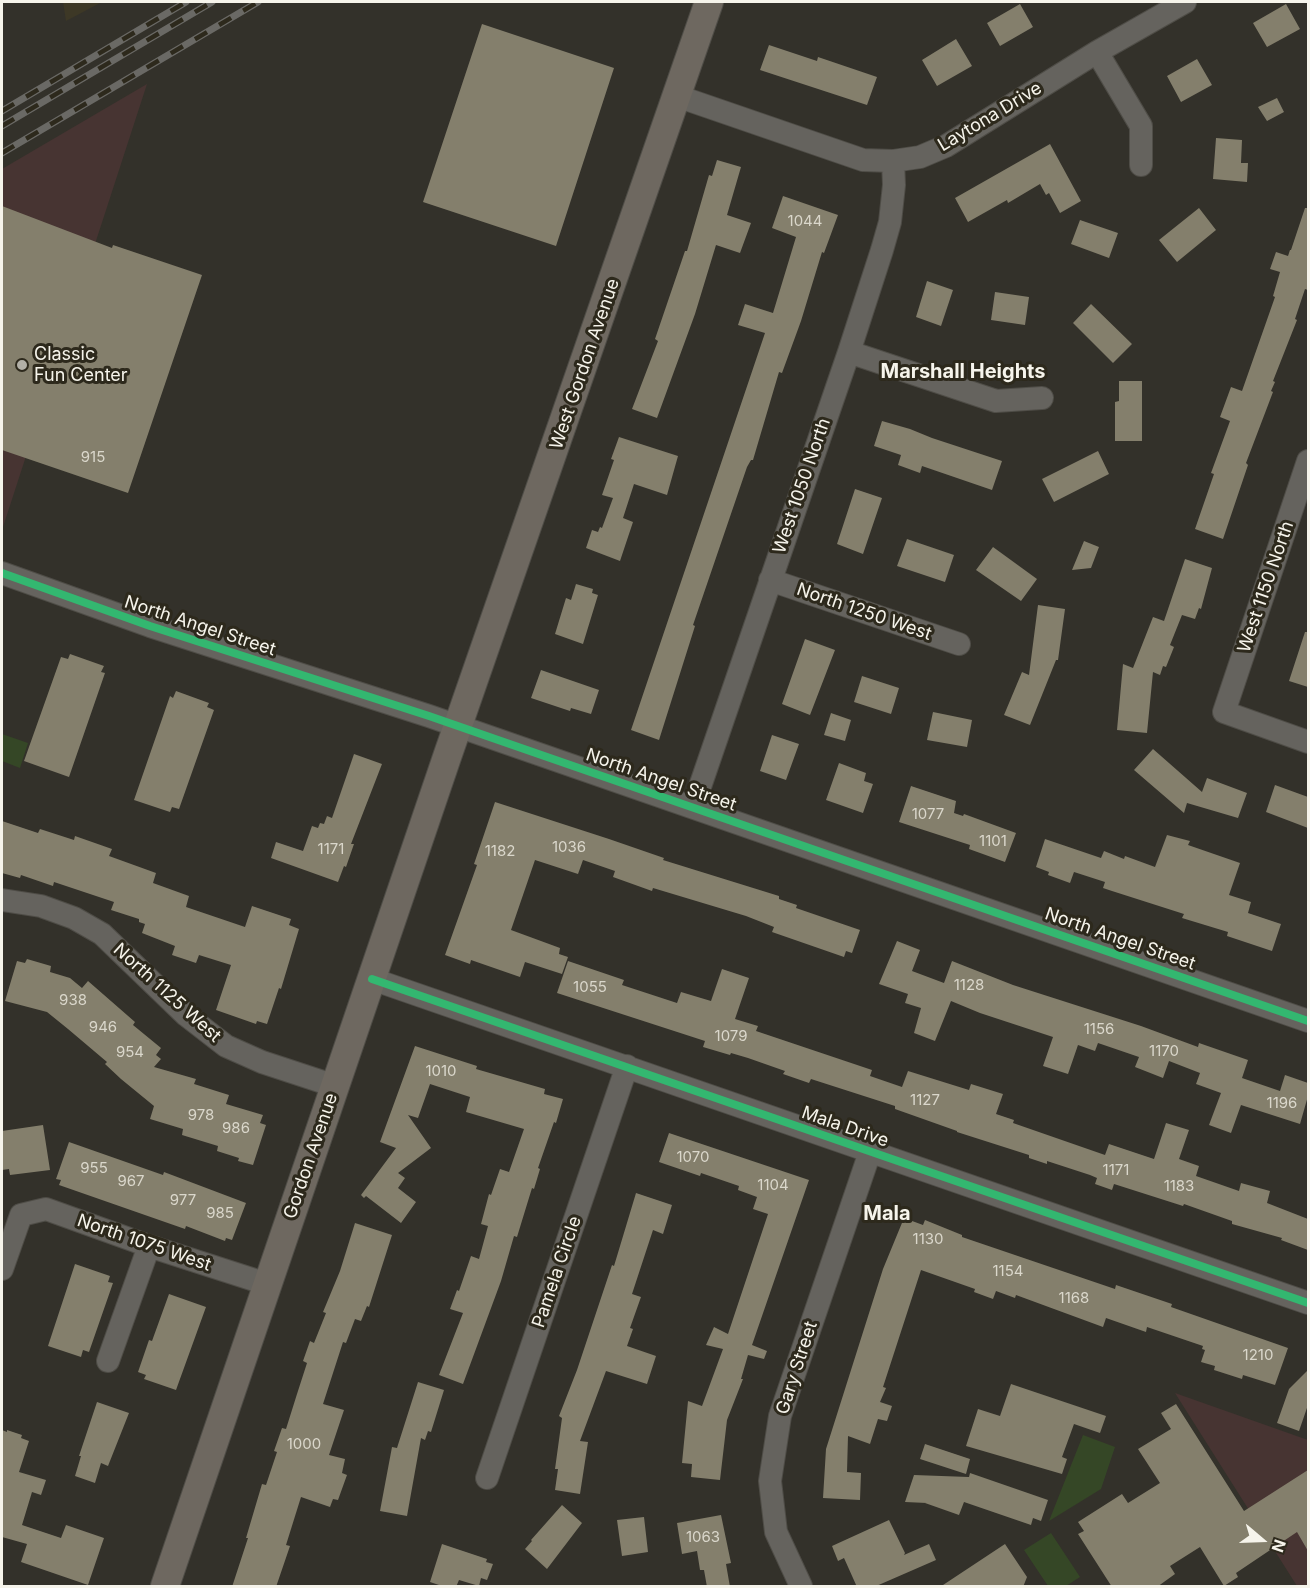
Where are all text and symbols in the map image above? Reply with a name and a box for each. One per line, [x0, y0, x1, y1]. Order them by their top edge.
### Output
street label: Laytona Drive [934, 78, 1046, 156]
house number: 1044 [788, 212, 822, 230]
street label: West Gordon Avenue [546, 276, 624, 452]
place label: Classic Fun Center [34, 344, 128, 386]
marker: Classic Fun Center [15, 358, 29, 372]
district label: Marshall Heights [881, 360, 1045, 384]
street label: West 1050 North [769, 415, 835, 557]
house number: 915 [81, 448, 105, 466]
street label: West 1150 North [1233, 518, 1299, 656]
street label: North 1250 West [794, 579, 934, 645]
street label: North Angel Street [122, 591, 278, 661]
street label: North Angel Street [583, 744, 739, 816]
house number: 1077 [912, 805, 944, 823]
house number: 1101 [979, 832, 1007, 850]
house number: 1036 [552, 838, 586, 856]
house number: 1171 [318, 840, 344, 858]
house number: 1182 [485, 842, 515, 860]
street label: North Angel Street [1042, 903, 1198, 975]
street label: North 1125 West [109, 939, 225, 1047]
house number: 1128 [954, 976, 984, 994]
house number: 1055 [573, 978, 607, 996]
house number: 938 [59, 991, 87, 1009]
house number: 946 [89, 1018, 117, 1036]
house number: 1156 [1084, 1020, 1114, 1038]
house number: 1079 [715, 1027, 747, 1045]
house number: 1170 [1149, 1042, 1179, 1060]
house number: 954 [116, 1043, 144, 1061]
house number: 1010 [425, 1062, 457, 1080]
street label: Gordon Avenue [279, 1090, 343, 1222]
house number: 1127 [910, 1091, 940, 1109]
house number: 1196 [1267, 1094, 1297, 1112]
street label: Mala Drive [799, 1102, 891, 1152]
house number: 978 [188, 1106, 214, 1124]
house number: 986 [222, 1119, 250, 1137]
house number: 1070 [677, 1148, 709, 1166]
house number: 955 [80, 1159, 108, 1177]
house number: 1171 [1103, 1161, 1129, 1179]
house number: 967 [117, 1172, 145, 1190]
house number: 1104 [757, 1176, 789, 1194]
house number: 1183 [1164, 1177, 1194, 1195]
house number: 977 [170, 1191, 196, 1209]
district label: Mala [863, 1202, 911, 1226]
house number: 985 [206, 1204, 234, 1222]
street label: North 1075 West [74, 1210, 214, 1276]
street label: Pamela Circle [528, 1213, 586, 1331]
house number: 1130 [913, 1230, 943, 1248]
house number: 1154 [992, 1262, 1024, 1280]
house number: 1168 [1059, 1289, 1089, 1307]
street label: Gary Street [772, 1319, 822, 1417]
house number: 1210 [1243, 1346, 1273, 1364]
house number: 1000 [287, 1435, 321, 1453]
north arrow [1232, 1510, 1292, 1570]
house number: 1063 [686, 1528, 720, 1546]
text: N [1268, 1537, 1290, 1555]

